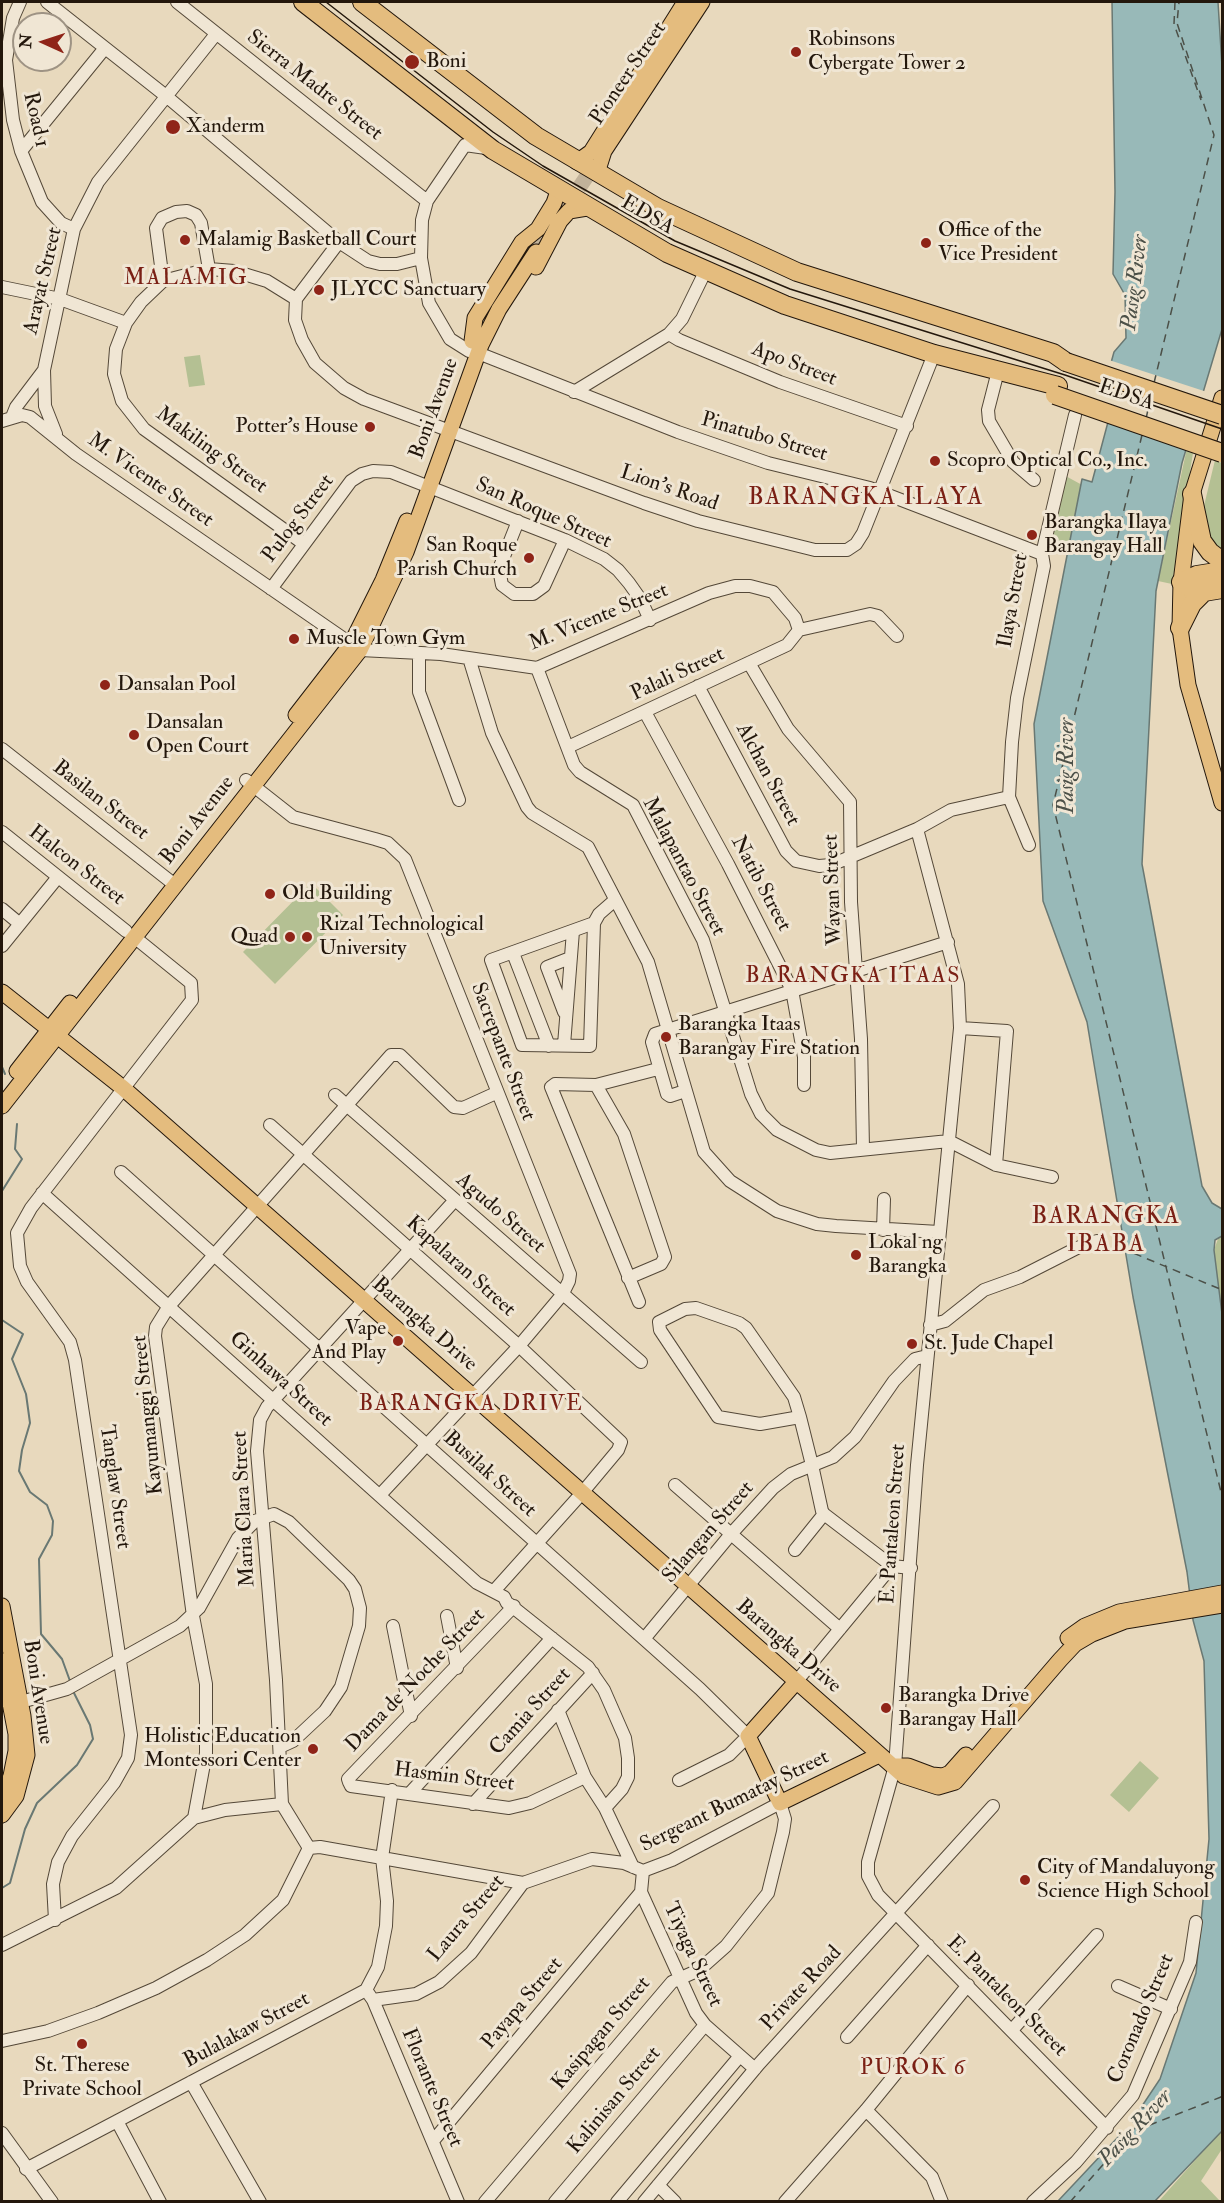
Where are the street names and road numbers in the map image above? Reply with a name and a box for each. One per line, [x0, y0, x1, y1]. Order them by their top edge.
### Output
street label: Pioneer Street [585, 18, 673, 130]
street label: Sierra Madre Street [241, 25, 387, 147]
street label: Road 1 [16, 90, 54, 150]
street label: EDSA [616, 191, 678, 241]
street label: Arayat Street [19, 225, 69, 337]
street label: Apo Street [748, 337, 840, 393]
street label: Boni Avenue [405, 355, 465, 463]
street label: EDSA [1095, 375, 1157, 417]
street label: Makiling Street [150, 402, 272, 500]
street label: Pinatubo Street [698, 408, 830, 468]
street label: M. Vicente Street [82, 428, 218, 534]
street label: Lion's Road [617, 460, 721, 518]
street label: Pulog Street [258, 470, 340, 568]
street label: San Roque Street [471, 473, 615, 555]
street label: Ilaya Street [993, 552, 1035, 650]
street label: M. Vicente Street [526, 579, 672, 657]
street label: Palali Street [627, 642, 729, 708]
street label: Alchan Street [729, 719, 805, 831]
street label: Basilan Street [47, 756, 153, 846]
street label: Boni Avenue [156, 772, 240, 870]
street label: Malapantao Street [636, 793, 730, 941]
street label: Halcon Street [23, 821, 129, 911]
street label: Natib Street [724, 832, 796, 936]
street label: Wayan Street [819, 834, 849, 946]
street label: Sacrepante Street [464, 979, 540, 1125]
street label: Agudo Street [450, 1168, 550, 1260]
street label: Kapalaran Street [400, 1211, 520, 1323]
street label: Barangka Drive [366, 1273, 482, 1377]
street label: Ginhawa Street [223, 1327, 337, 1433]
street label: Kayumanggi Street [128, 1334, 170, 1496]
street label: Tanglaw Street [93, 1423, 135, 1551]
street label: Busilak Street [437, 1427, 541, 1523]
street label: Maria Clara Street [228, 1430, 262, 1588]
street label: E. Pantaleon Street [876, 1443, 912, 1605]
street label: Silangan Street [658, 1477, 760, 1589]
street label: Barangka Drive [730, 1595, 846, 1699]
street label: Dama de Noche Street [341, 1604, 491, 1758]
street label: Boni Avenue [16, 1638, 58, 1746]
street label: Camia Street [485, 1663, 577, 1761]
street label: Sergeant Bumatay Street [636, 1745, 834, 1859]
street label: Hasmin Street [393, 1758, 515, 1798]
street label: Laura Street [423, 1870, 511, 1968]
street label: Tiyaga Street [657, 1899, 727, 2011]
street label: E. Pantaleon Street [940, 1931, 1072, 2063]
street label: Private Road [756, 1941, 848, 2037]
street label: Coronado Street [1103, 1950, 1181, 2088]
street label: Payapa Street [477, 1953, 569, 2055]
street label: Kasipagan Street [547, 1972, 657, 2096]
street label: Bulalakaw Street [180, 1987, 314, 2075]
street label: Florante Street [395, 2025, 467, 2151]
street label: Kalinisan Street [563, 2042, 667, 2160]

